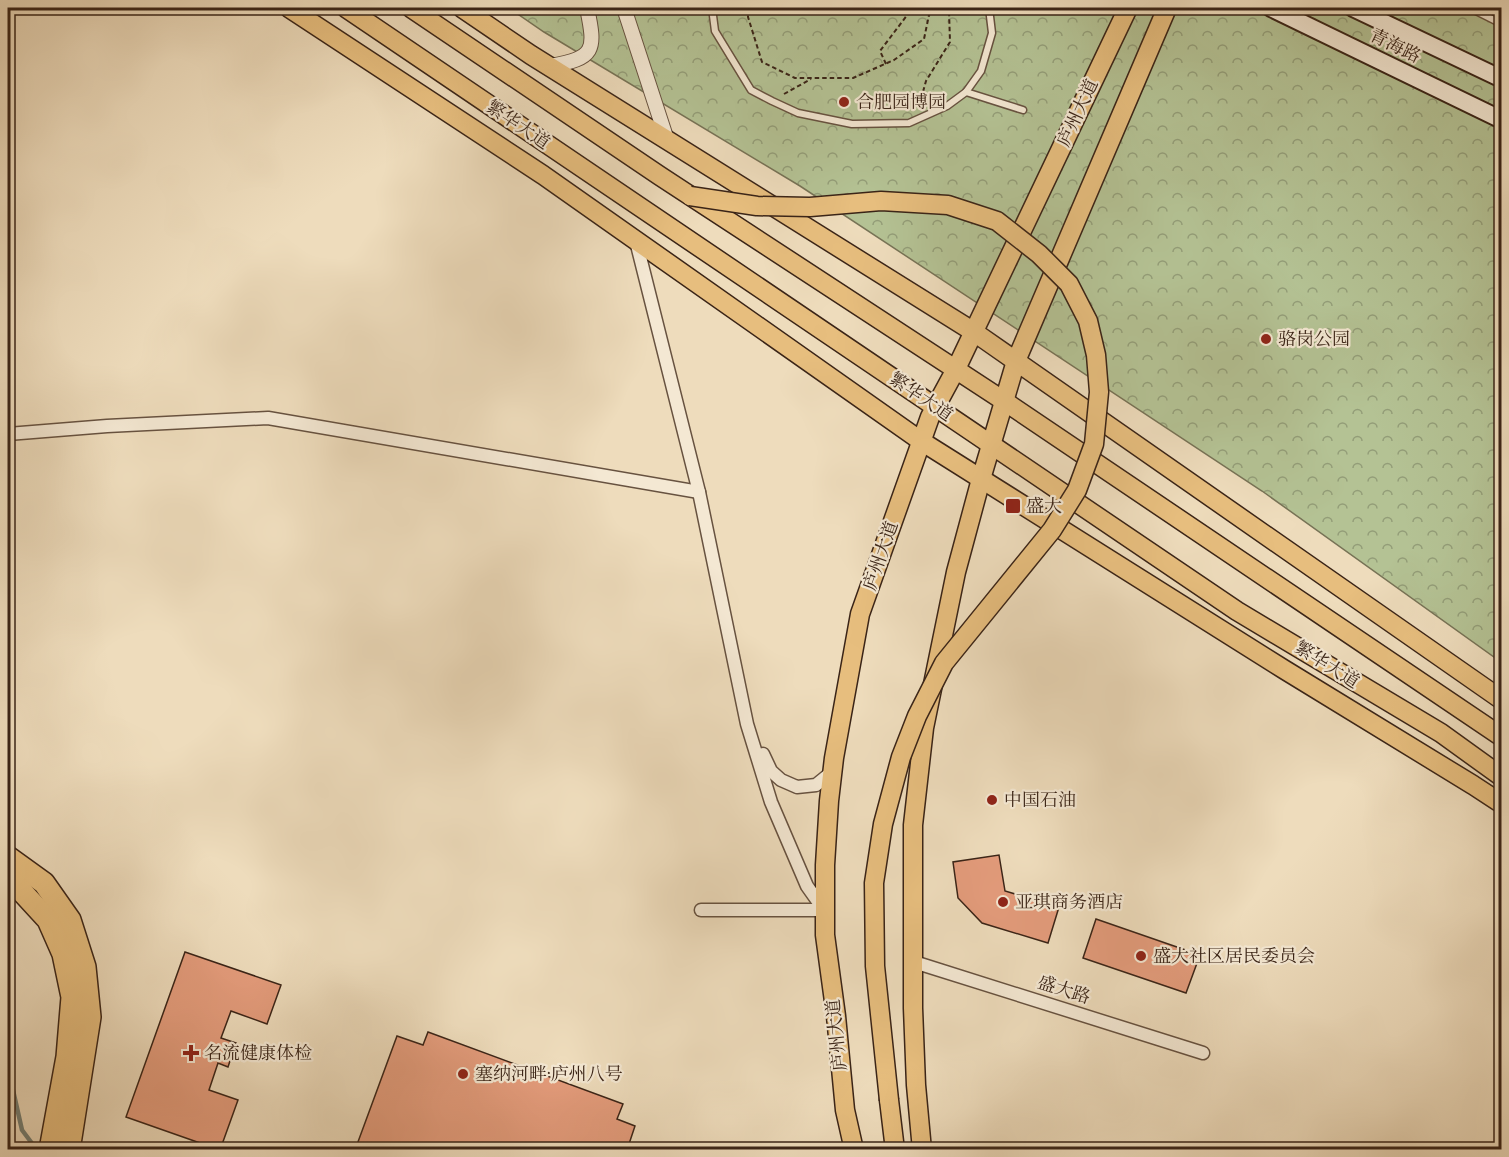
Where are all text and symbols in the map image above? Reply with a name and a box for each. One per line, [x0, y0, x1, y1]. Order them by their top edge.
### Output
street label: 青海路 [1366, 25, 1424, 67]
street label: 庐州大道 [1053, 76, 1103, 150]
place label: 合肥园博园 [856, 92, 946, 113]
marker: 合肥园博园 [837, 95, 851, 109]
street label: 繁华大道 [482, 96, 554, 154]
place label: 骆岗公园 [1278, 329, 1350, 350]
marker: 骆岗公园 [1259, 332, 1273, 346]
street label: 繁华大道 [885, 368, 957, 426]
place label: 盛大 [1026, 496, 1062, 517]
marker: 盛大 [1004, 497, 1022, 515]
street label: 庐州大道 [859, 519, 903, 593]
street label: 繁华大道 [1291, 637, 1363, 693]
place label: 中国石油 [1004, 790, 1076, 811]
marker: 中国石油 [985, 793, 999, 807]
place label: 亚琪商务酒店 [1015, 892, 1123, 913]
marker: 亚琪商务酒店 [996, 895, 1010, 909]
place label: 盛大社区居民委员会 [1153, 946, 1315, 967]
marker: 盛大社区居民委员会 [1134, 949, 1148, 963]
street label: 盛大路 [1035, 972, 1093, 1008]
street label: 庐州大道 [823, 998, 851, 1072]
place label: 名流健康体检 [204, 1043, 312, 1064]
marker: 名流健康体检 [182, 1044, 200, 1062]
place label: 塞纳河畔·庐州八号 [475, 1064, 623, 1085]
marker: 塞纳河畔·庐州八号 [456, 1067, 470, 1081]

